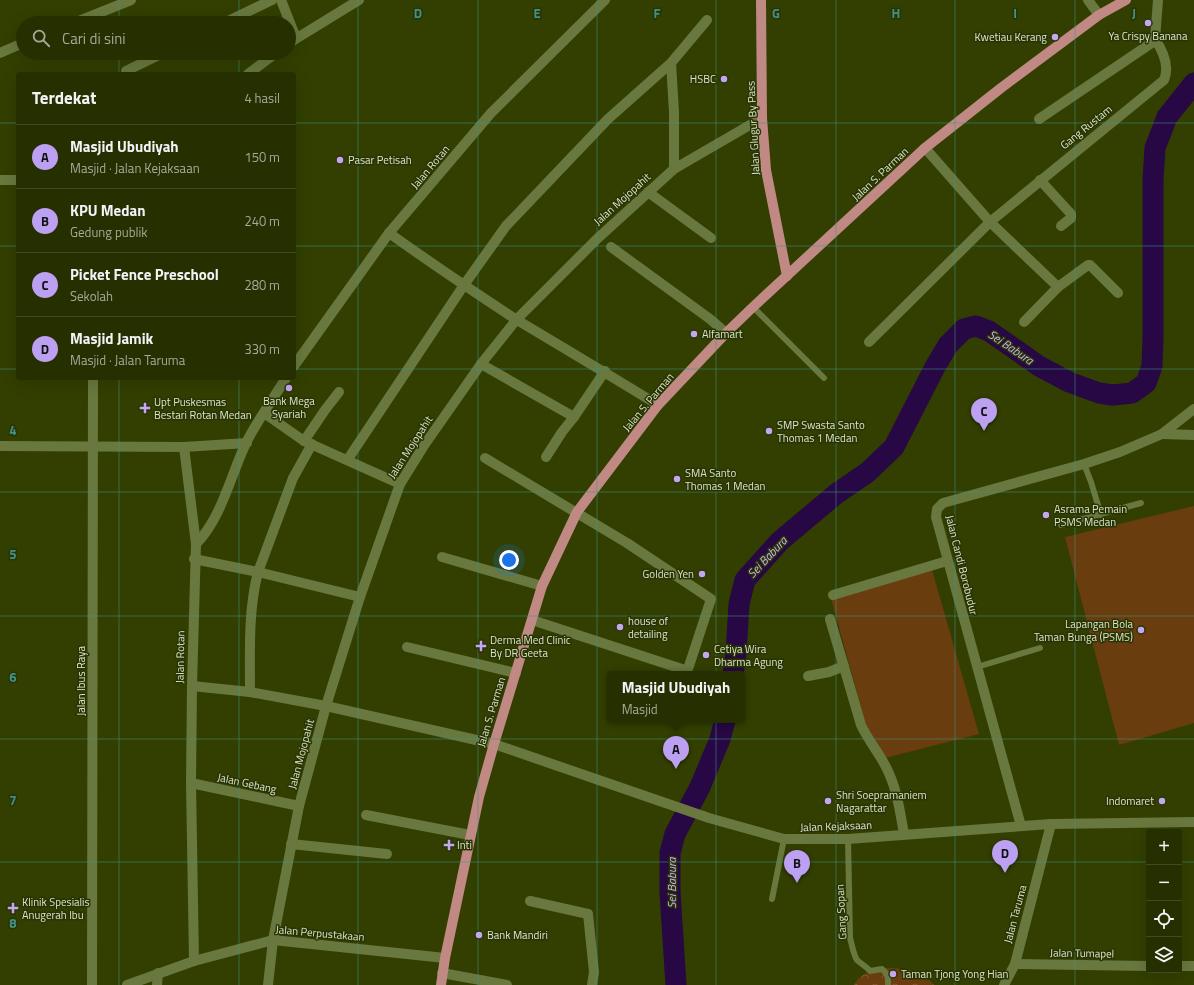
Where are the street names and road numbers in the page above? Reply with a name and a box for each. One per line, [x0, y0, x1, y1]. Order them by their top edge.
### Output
street label: Jalan Glugur By Pass [743, 80, 763, 176]
street label: Gang Rustam [1057, 101, 1115, 153]
street label: Jalan Rotan [407, 142, 453, 192]
street label: Jalan S. Parman [848, 143, 912, 204]
street label: Jalan Mojopahit [590, 169, 654, 229]
street label: Jalan S. Parman [619, 369, 677, 435]
street label: Jalan Mojopahit [384, 412, 436, 481]
street label: Jalan Candi Borobudur [942, 513, 982, 617]
street label: Jalan Rotan [172, 630, 188, 684]
street label: Jalan Ibus Raya [73, 646, 89, 716]
street label: Jalan S. Parman [473, 675, 509, 749]
street label: Jalan Mojopahit [284, 717, 318, 791]
street label: Jalan Gebang [216, 769, 278, 797]
street label: Jalan Kejaksaan [800, 817, 872, 835]
street label: Jalan Taruma [1000, 883, 1031, 945]
street label: Gang Sopan [832, 884, 850, 940]
street label: Jalan Perpustakaan [275, 921, 365, 945]
street label: Jalan Tumapel [1050, 944, 1114, 962]

